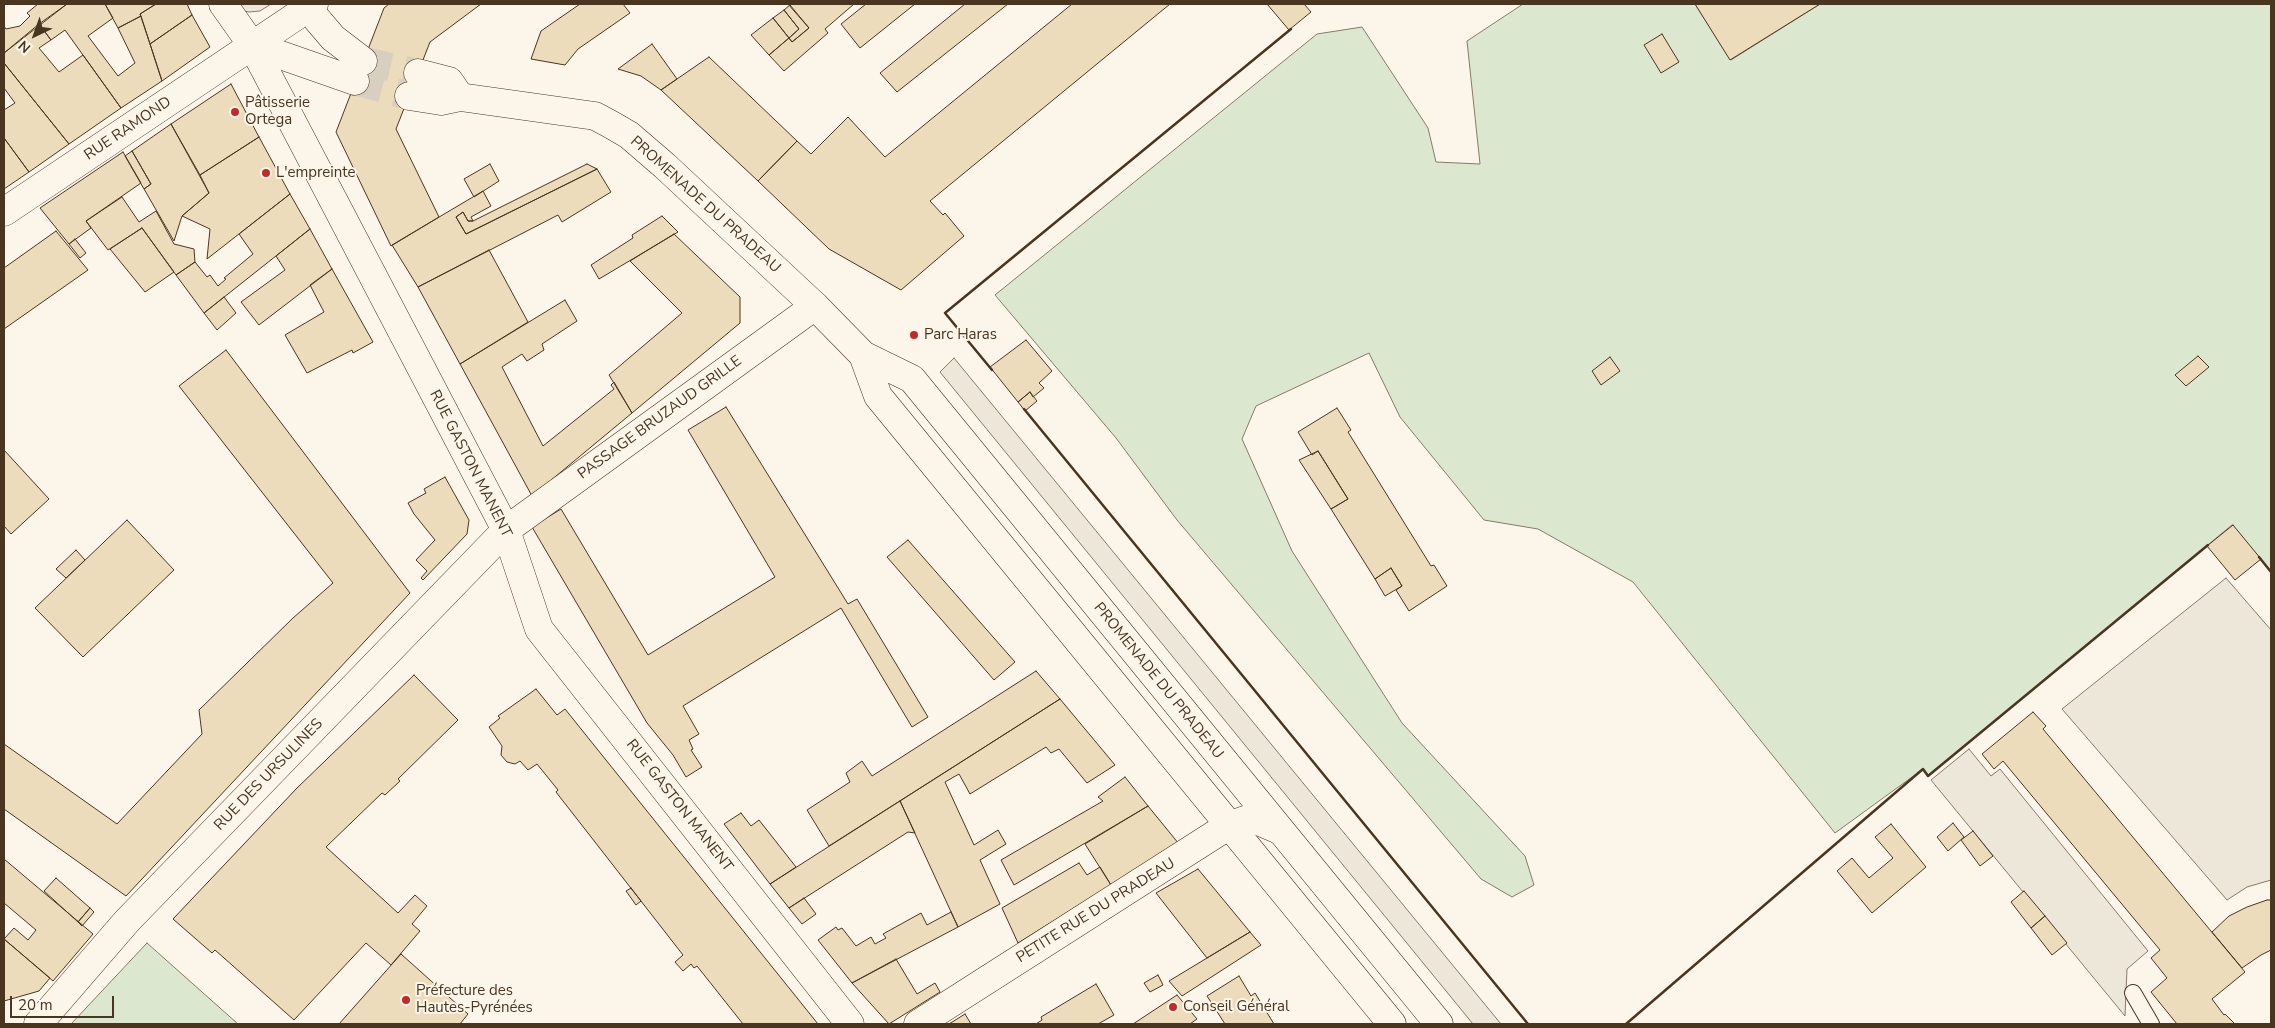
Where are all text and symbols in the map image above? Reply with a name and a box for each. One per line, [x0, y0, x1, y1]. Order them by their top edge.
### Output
north arrow [10, 10, 60, 60]
text: N [14, 36, 35, 57]
street label: RUE RAMOND [81, 93, 175, 165]
place label: Pâtisserie Ortega [245, 94, 310, 129]
marker: Pâtisserie Ortega [229, 106, 241, 118]
street label: PROMENADE DU PRADEAU [626, 133, 784, 277]
place label: L'empreinte [276, 164, 355, 182]
marker: L'empreinte [260, 167, 272, 179]
place label: Parc Haras [924, 326, 997, 344]
marker: Parc Haras [908, 329, 920, 341]
street label: PASSAGE BRUZAUD GRILLE [575, 352, 745, 484]
street label: RUE GASTON MANENT [425, 387, 515, 541]
street label: PROMENADE DU PRADEAU [1089, 599, 1227, 763]
street label: RUE DES URSULINES [211, 715, 327, 835]
street label: RUE GASTON MANENT [622, 736, 736, 876]
street label: PETITE RUE DU PRADEAU [1013, 855, 1179, 967]
place label: Préfecture des Hautes-Pyrénées [416, 982, 533, 1017]
scale bar [12, 986, 116, 1018]
marker: Préfecture des Hautes-Pyrénées [400, 994, 412, 1006]
text: 20 m [18, 995, 53, 1015]
place label: Conseil Général [1183, 998, 1289, 1016]
marker: Conseil Général [1167, 1001, 1179, 1013]

